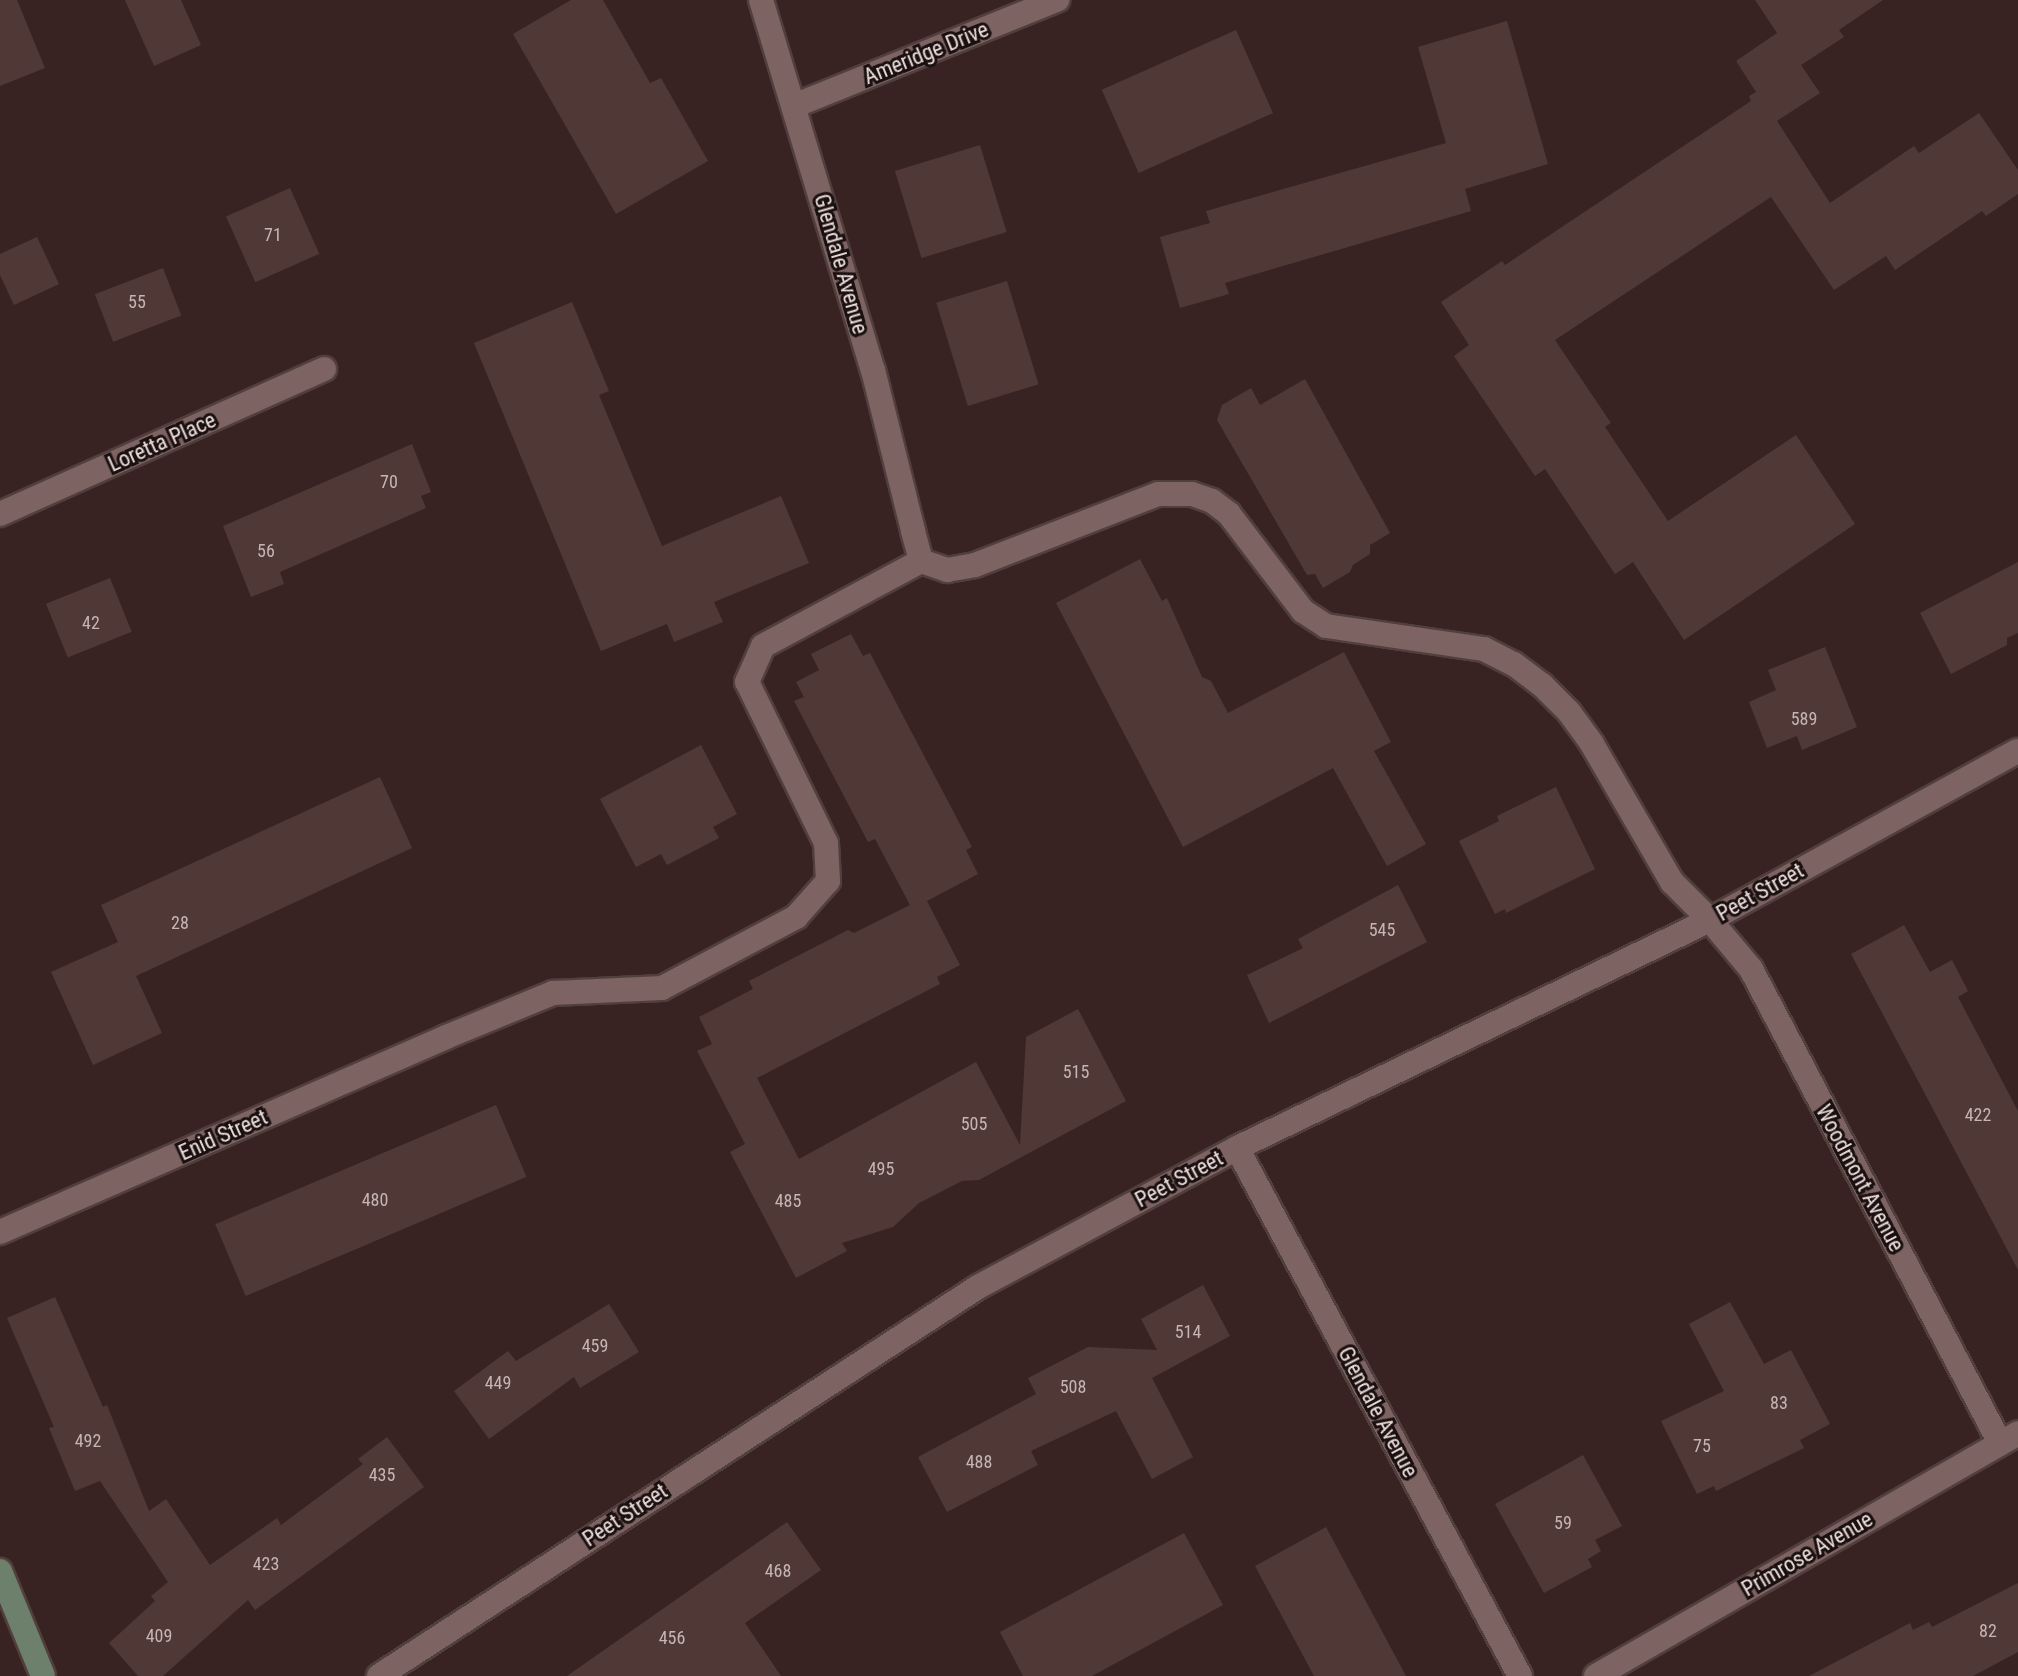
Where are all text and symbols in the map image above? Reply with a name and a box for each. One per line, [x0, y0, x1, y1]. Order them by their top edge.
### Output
street label: Ameridge Drive [860, 16, 992, 90]
street label: Glendale Avenue [808, 191, 874, 337]
house number: 71 [264, 224, 282, 246]
house number: 55 [128, 291, 146, 313]
street label: Loretta Place [104, 407, 220, 477]
house number: 70 [380, 471, 398, 493]
house number: 56 [257, 540, 275, 562]
house number: 42 [82, 612, 100, 634]
house number: 589 [1791, 708, 1817, 730]
street label: Peet Street [1712, 857, 1808, 927]
house number: 28 [171, 912, 189, 934]
house number: 545 [1369, 919, 1395, 941]
house number: 515 [1063, 1061, 1089, 1083]
street label: Woodmont Avenue [1810, 1100, 1910, 1256]
street label: Enid Street [175, 1104, 271, 1166]
house number: 422 [1965, 1104, 1991, 1126]
house number: 505 [961, 1113, 987, 1135]
street label: Peet Street [1131, 1145, 1227, 1213]
house number: 495 [868, 1158, 894, 1180]
house number: 480 [362, 1189, 388, 1211]
house number: 485 [775, 1190, 801, 1212]
house number: 514 [1175, 1321, 1201, 1343]
house number: 459 [582, 1335, 608, 1357]
street label: Glendale Avenue [1332, 1342, 1424, 1482]
house number: 449 [485, 1372, 511, 1394]
house number: 508 [1060, 1376, 1086, 1398]
house number: 83 [1770, 1392, 1788, 1414]
house number: 492 [75, 1430, 101, 1452]
house number: 75 [1693, 1435, 1711, 1457]
house number: 488 [966, 1451, 992, 1473]
house number: 435 [369, 1464, 395, 1486]
street label: Peet Street [578, 1478, 672, 1552]
street label: Primrose Avenue [1737, 1506, 1877, 1602]
house number: 59 [1554, 1512, 1572, 1534]
house number: 423 [253, 1553, 279, 1575]
house number: 468 [765, 1560, 791, 1582]
house number: 82 [1979, 1620, 1997, 1642]
house number: 409 [146, 1625, 172, 1647]
house number: 456 [659, 1627, 685, 1649]

